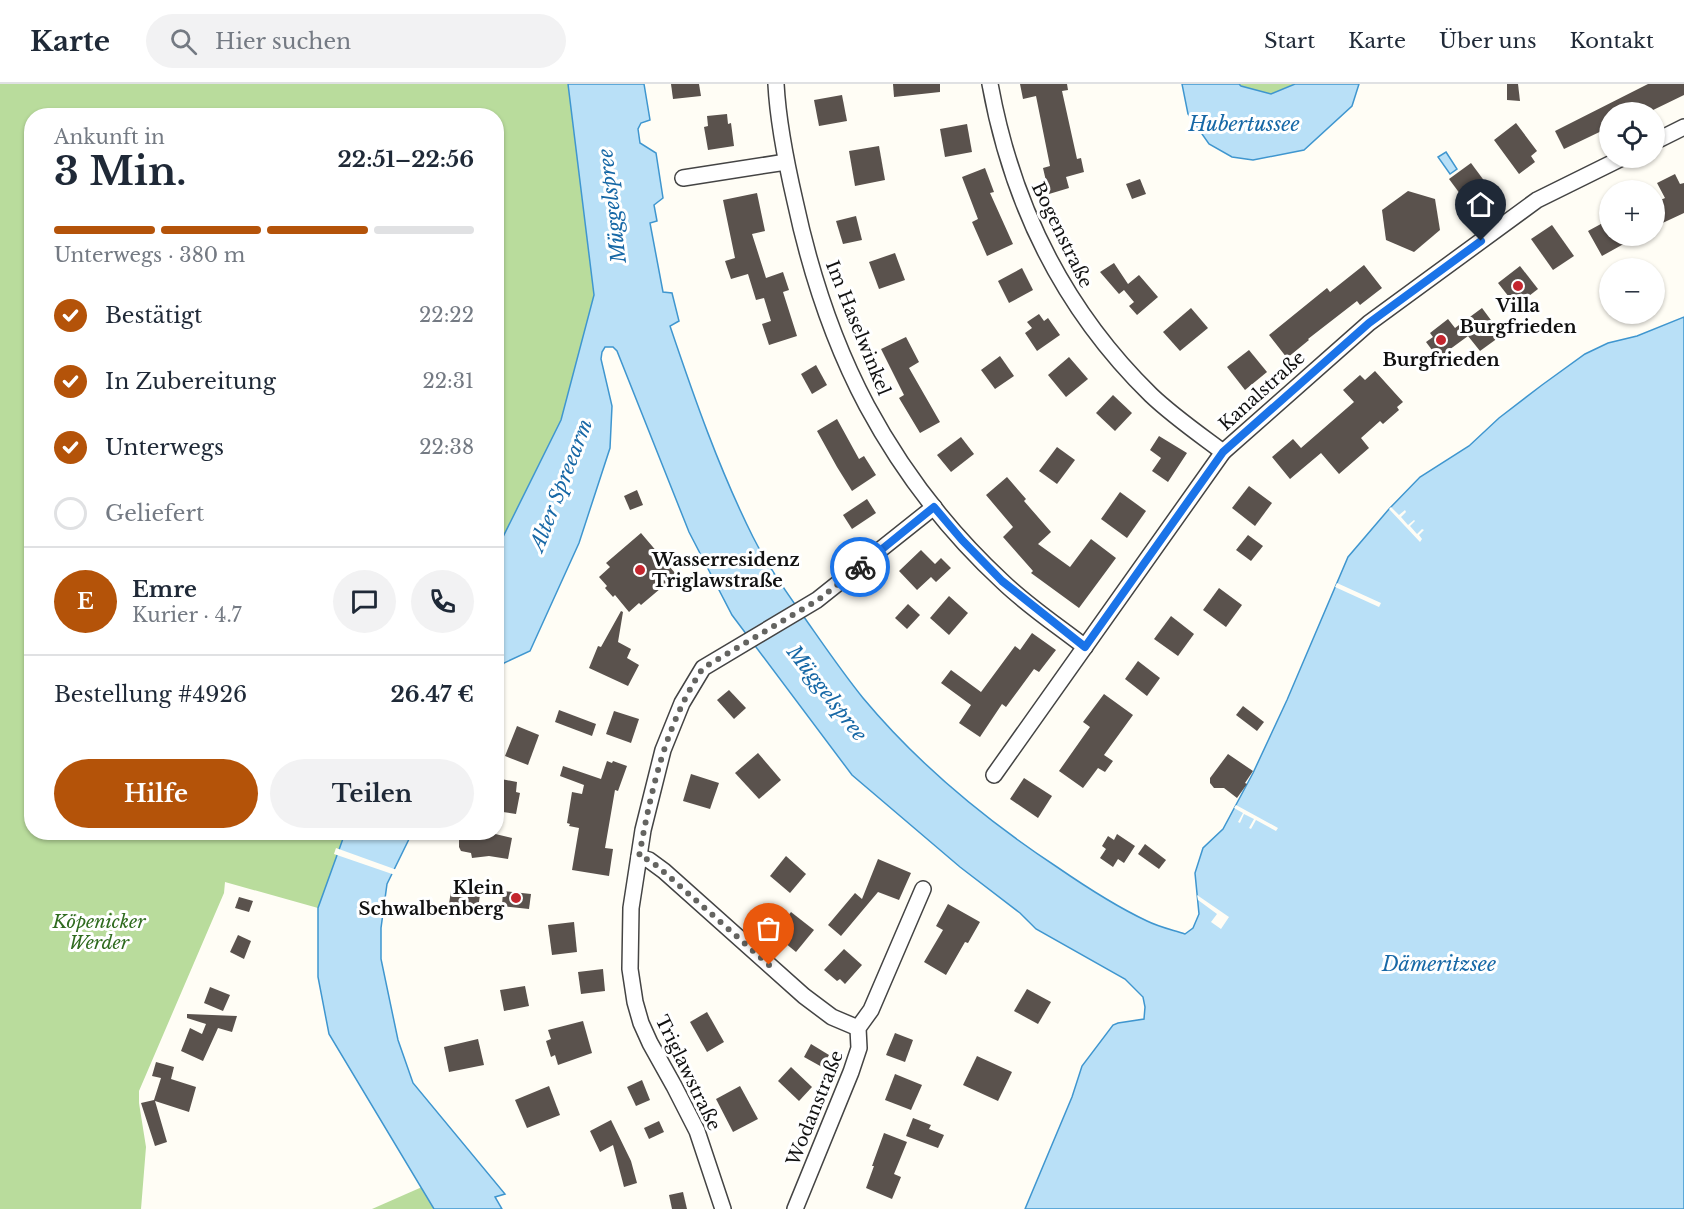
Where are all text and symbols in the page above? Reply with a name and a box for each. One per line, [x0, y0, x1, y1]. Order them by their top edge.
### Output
search box [146, 14, 566, 68]
text: Karte [30, 24, 110, 59]
icon: search [167, 25, 200, 58]
text: Hier suchen [215, 28, 351, 55]
text: Start [1264, 28, 1315, 54]
text: Karte [1348, 28, 1406, 54]
text: Über uns [1439, 28, 1537, 54]
text: Kontakt [1570, 28, 1654, 54]
map controls [1599, 102, 1665, 324]
button: locate [1599, 102, 1665, 168]
water label: Hubertussee [1187, 112, 1300, 136]
text: Ankunft in [54, 125, 165, 149]
text: 22:51–22:56 [338, 146, 474, 173]
text: 3 Min. [54, 147, 186, 196]
water label: Müggelspree [593, 147, 631, 266]
street label: Bogenstraße [1027, 178, 1097, 292]
pin [1455, 179, 1506, 241]
button: + [1599, 180, 1665, 246]
icon: home [1464, 188, 1497, 221]
text: Unterwegs · 380 m [54, 243, 245, 267]
street label: Im Haselwinkel [821, 257, 895, 399]
button: − [1599, 258, 1665, 324]
marker: Villa Burgfrieden [1511, 279, 1525, 293]
place label: Villa Burgfrieden [1459, 295, 1577, 338]
icon: check [54, 299, 87, 332]
text: Bestätigt [105, 302, 202, 329]
text: 22:22 [419, 303, 474, 327]
marker: Burgfrieden [1434, 333, 1448, 347]
street label: Kanalstraße [1214, 347, 1310, 435]
place label: Burgfrieden [1382, 349, 1500, 371]
icon: check [54, 365, 87, 398]
text: In Zubereitung [105, 368, 276, 395]
text: 22:31 [422, 369, 474, 393]
water label: Alter Spreearm [524, 416, 597, 557]
icon: check [54, 431, 87, 464]
text: Unterwegs [105, 434, 224, 461]
text: 22:38 [419, 435, 474, 459]
text: Geliefert [105, 500, 204, 527]
courier [830, 537, 890, 597]
place label: Wasserresidenz Triglawstraße [651, 549, 800, 592]
icon: bike [844, 551, 877, 584]
marker: Wasserresidenz Triglawstraße [633, 563, 647, 577]
button: chat [333, 570, 396, 633]
button: phone [411, 570, 474, 633]
text: Emre [132, 576, 197, 603]
text: E [77, 588, 94, 615]
text: Kurier · 4.7 [132, 603, 242, 627]
water label: Müggelspree [782, 639, 872, 746]
text: Bestellung #4926 [54, 681, 247, 708]
text: 26.47 € [391, 681, 474, 708]
button: Hilfe [54, 759, 258, 828]
button: Teilen [270, 759, 474, 828]
place label: Klein Schwalbenberg [359, 877, 505, 920]
marker: Klein Schwalbenberg [509, 891, 523, 905]
pin [743, 903, 794, 965]
park label: Köpenicker Werder [52, 911, 146, 954]
icon: bag [752, 912, 785, 945]
water label: Dämeritzsee [1381, 952, 1496, 976]
street label: Triglawstraße [651, 1012, 725, 1134]
street label: Wodanstraße [782, 1047, 848, 1170]

